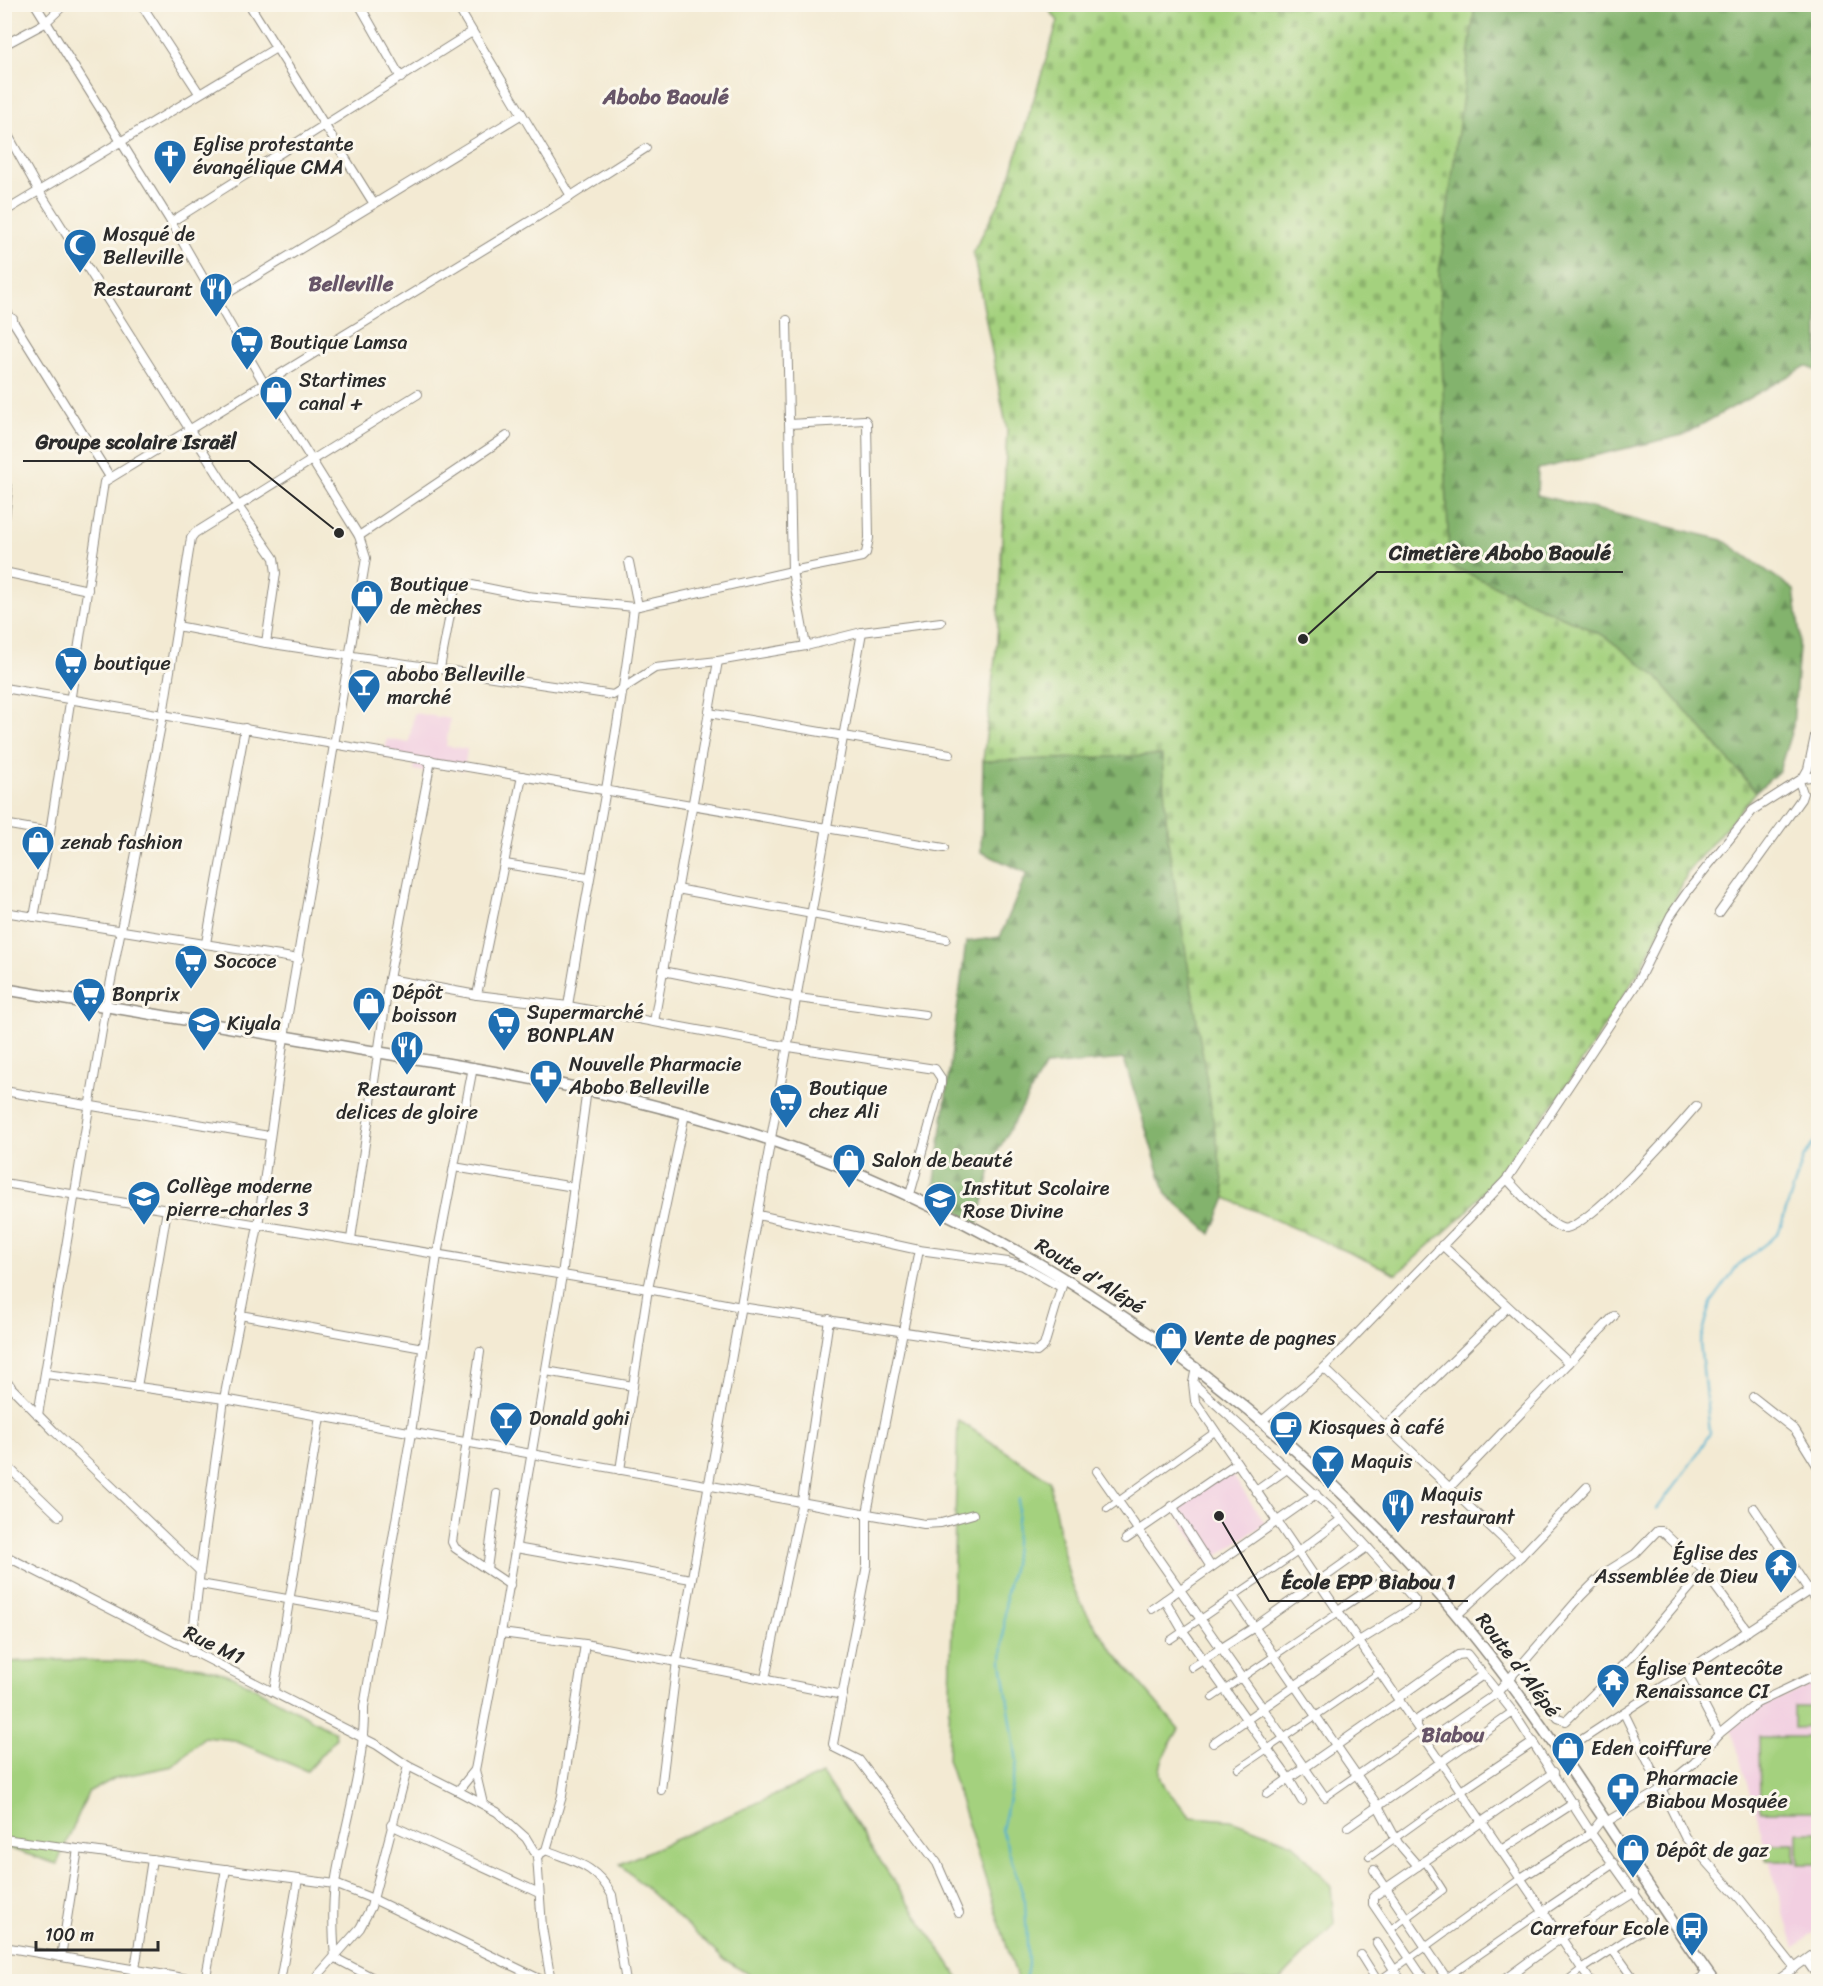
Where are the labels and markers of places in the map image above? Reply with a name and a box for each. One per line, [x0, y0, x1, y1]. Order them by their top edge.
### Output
place label: Eglise protestante évangélique CMA [193, 127, 354, 185]
church icon: Eglise protestante évangélique CMA [152, 138, 188, 185]
place label: Mosqué de Belleville [103, 217, 195, 275]
mosque icon: Mosqué de Belleville [62, 227, 98, 274]
restaurant icon: Restaurant [198, 271, 234, 318]
place label: Restaurant [94, 272, 193, 307]
supermarket icon: Boutique Lamsa [229, 324, 265, 371]
place label: Boutique Lamsa [270, 325, 408, 360]
place label: Startimes canal + [299, 363, 387, 421]
shop icon: Startimes canal + [258, 374, 294, 421]
callout: Groupe scolaire Israël [23, 422, 249, 461]
callout: Cimetière Abobo Baoulé [1377, 533, 1623, 572]
place label: Boutique de mèches [390, 567, 482, 625]
shop icon: Boutique de mèches [349, 578, 385, 625]
supermarket icon: boutique [53, 645, 89, 692]
place label: boutique [94, 646, 171, 681]
place label: abobo Belleville marché [387, 657, 525, 715]
bar icon: abobo Belleville marché [346, 667, 382, 714]
shop icon: zenab fashion [20, 824, 56, 871]
place label: zenab fashion [60, 825, 183, 860]
supermarket icon: Sococe [173, 943, 209, 990]
place label: Sococe [214, 944, 277, 979]
place label: Dépôt boisson [392, 975, 457, 1033]
supermarket icon: Bonprix [71, 976, 107, 1023]
place label: Bonprix [112, 977, 181, 1012]
shop icon: Dépôt boisson [351, 985, 387, 1032]
place label: Supermarché BONPLAN [527, 995, 644, 1053]
school or university icon: Kiyala [186, 1005, 222, 1052]
supermarket icon: Supermarché BONPLAN [486, 1005, 522, 1052]
place label: Kiyala [227, 1006, 281, 1041]
restaurant icon: Restaurant delices de gloire [389, 1029, 425, 1076]
place label: Nouvelle Pharmacie Abobo Belleville [568, 1047, 742, 1105]
pharmacy icon: Nouvelle Pharmacie Abobo Belleville [528, 1058, 564, 1105]
place label: Boutique chez Ali [809, 1071, 888, 1129]
place label: Restaurant delices de gloire [336, 1072, 478, 1130]
supermarket icon: Boutique chez Ali [768, 1082, 804, 1129]
shop icon: Salon de beauté [831, 1142, 867, 1189]
place label: Salon de beauté [872, 1143, 1013, 1178]
place label: Collège moderne pierre-charles 3 [166, 1169, 312, 1227]
place label: Institut Scolaire Rose Divine [962, 1171, 1110, 1229]
school or university icon: Collège moderne pierre-charles 3 [126, 1179, 162, 1226]
school or university icon: Institut Scolaire Rose Divine [922, 1181, 958, 1228]
shop icon: Vente de pagnes [1153, 1320, 1189, 1367]
place label: Vente de pagnes [1194, 1321, 1337, 1356]
bar icon: Donald gohi [488, 1400, 524, 1447]
place label: Donald gohi [529, 1401, 631, 1436]
cafe icon: Kiosques à café [1268, 1409, 1304, 1456]
place label: Kiosques à café [1309, 1410, 1444, 1445]
bar icon: Maquis [1310, 1443, 1346, 1490]
place label: Maquis [1351, 1444, 1413, 1479]
place label: Maquis restaurant [1421, 1477, 1516, 1535]
restaurant icon: Maquis restaurant [1380, 1487, 1416, 1534]
place label: Église des Assemblée de Dieu [1594, 1536, 1759, 1594]
temple icon: Église des Assemblée de Dieu [1763, 1547, 1799, 1594]
callout: École EPP Biabou 1 [1269, 1562, 1468, 1601]
place label: Église Pentecôte Renaissance CI [1636, 1651, 1783, 1709]
temple icon: Église Pentecôte Renaissance CI [1595, 1662, 1631, 1709]
shop icon: Eden coiffure [1550, 1730, 1586, 1777]
place label: Eden coiffure [1591, 1731, 1711, 1766]
place label: Pharmacie Biabou Mosquée [1646, 1761, 1788, 1819]
pharmacy icon: Pharmacie Biabou Mosquée [1605, 1771, 1641, 1818]
shop icon: Dépôt de gaz [1615, 1832, 1651, 1879]
place label: Dépôt de gaz [1656, 1833, 1769, 1868]
bus stop icon: Carrefour Ecole [1674, 1910, 1710, 1957]
place label: Carrefour Ecole [1531, 1911, 1669, 1946]

